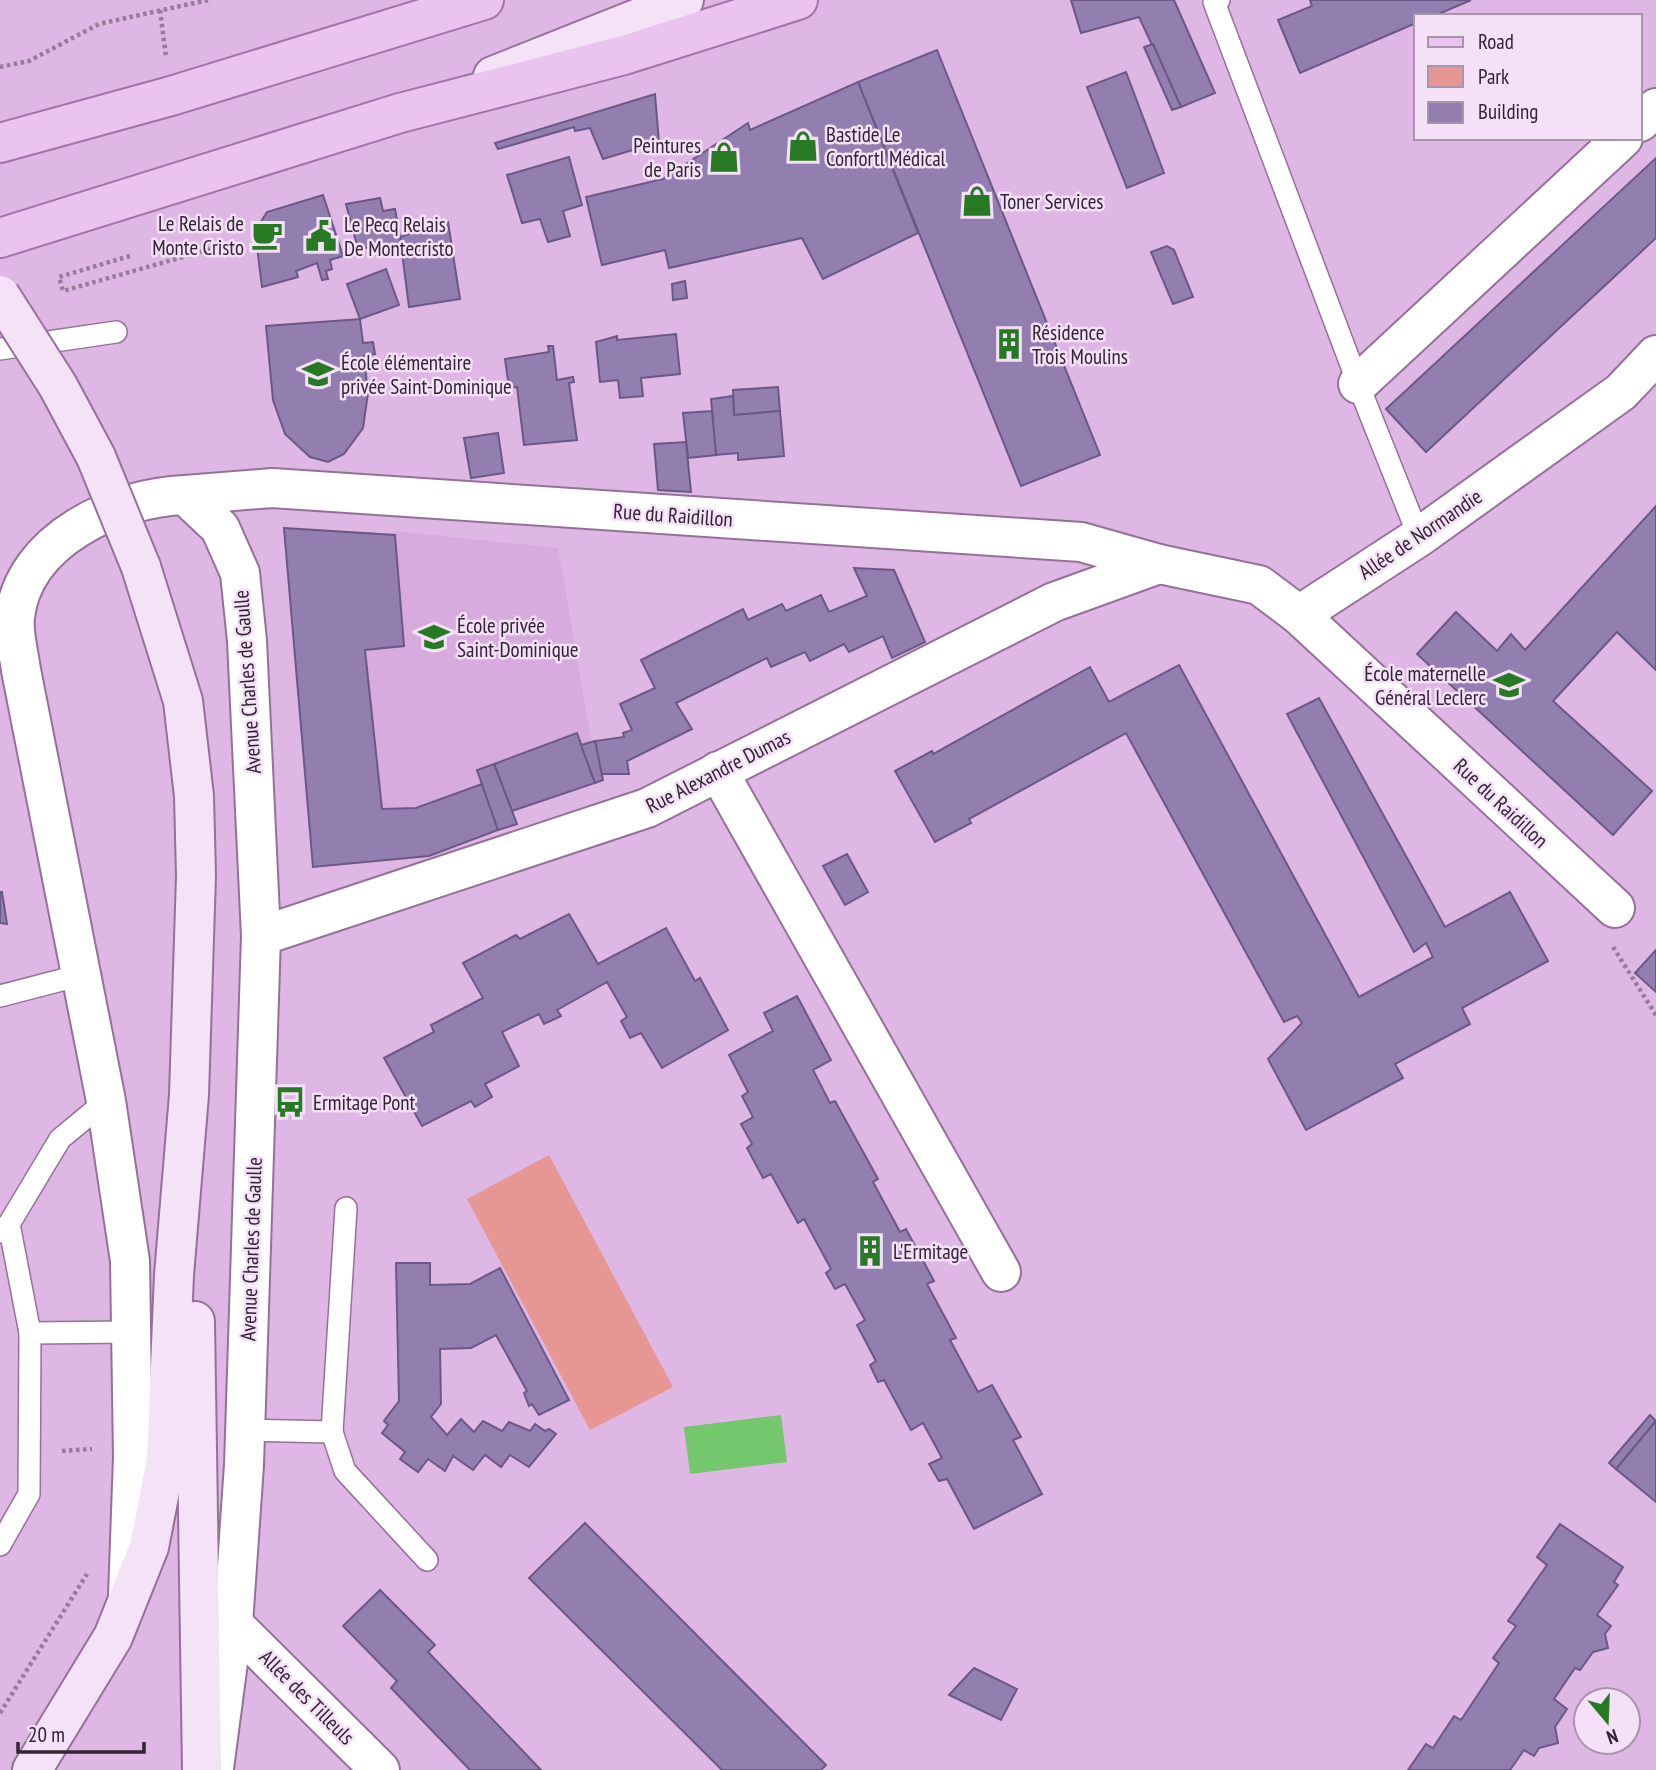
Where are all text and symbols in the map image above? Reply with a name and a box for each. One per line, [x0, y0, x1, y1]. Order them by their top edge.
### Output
legend [1414, 14, 1642, 140]
text: Road [1478, 28, 1514, 55]
text: Park [1478, 63, 1509, 90]
text: Building [1478, 98, 1538, 125]
place label: Bastide Le Confortl Médical [826, 121, 946, 172]
shop icon: Bastide Le Confortl Médical [786, 129, 820, 163]
place label: Peintures de Paris [633, 132, 701, 183]
shop icon: Peintures de Paris [707, 140, 741, 174]
shop icon: Toner Services [960, 184, 994, 218]
place label: Toner Services [1000, 188, 1103, 215]
place label: Le Relais de Monte Cristo [152, 210, 244, 261]
place label: Le Pecq Relais De Montecristo [344, 211, 454, 262]
cafe icon: Le Relais de Monte Cristo [250, 218, 284, 252]
public building icon: Le Pecq Relais De Montecristo [304, 219, 338, 253]
place label: Résidence Trois Moulins [1032, 319, 1128, 370]
building icon: Résidence Trois Moulins [992, 327, 1026, 361]
place label: École élémentaire privée Saint-Dominique [341, 349, 512, 400]
school or university icon: École élémentaire privée Saint-Dominique [301, 357, 335, 391]
street label: Allée de Normandie [1353, 483, 1487, 585]
street label: Rue du Raidillon [612, 497, 734, 533]
street label: Avenue Charles de Gaulle [227, 589, 267, 775]
place label: École privée Saint-Dominique [457, 612, 579, 663]
school or university icon: École privée Saint-Dominique [417, 620, 451, 654]
place label: École maternelle Général Leclerc [1364, 660, 1487, 711]
school or university icon: École maternelle Général Leclerc [1492, 668, 1526, 702]
street label: Rue Alexandre Dumas [641, 723, 795, 819]
street label: Rue du Raidillon [1448, 752, 1554, 854]
bus stop icon: Ermitage Pont [273, 1085, 307, 1119]
place label: Ermitage Pont [313, 1089, 416, 1116]
street label: Avenue Charles de Gaulle [234, 1156, 268, 1342]
building icon: L'Ermitage [853, 1234, 887, 1268]
place label: L'Ermitage [893, 1238, 968, 1265]
street label: Allée des Tilleuls [254, 1644, 360, 1750]
north arrow [1572, 1686, 1642, 1756]
scale bar [18, 1710, 144, 1754]
text: 20 m [28, 1721, 65, 1748]
text: N [1604, 1724, 1621, 1750]

